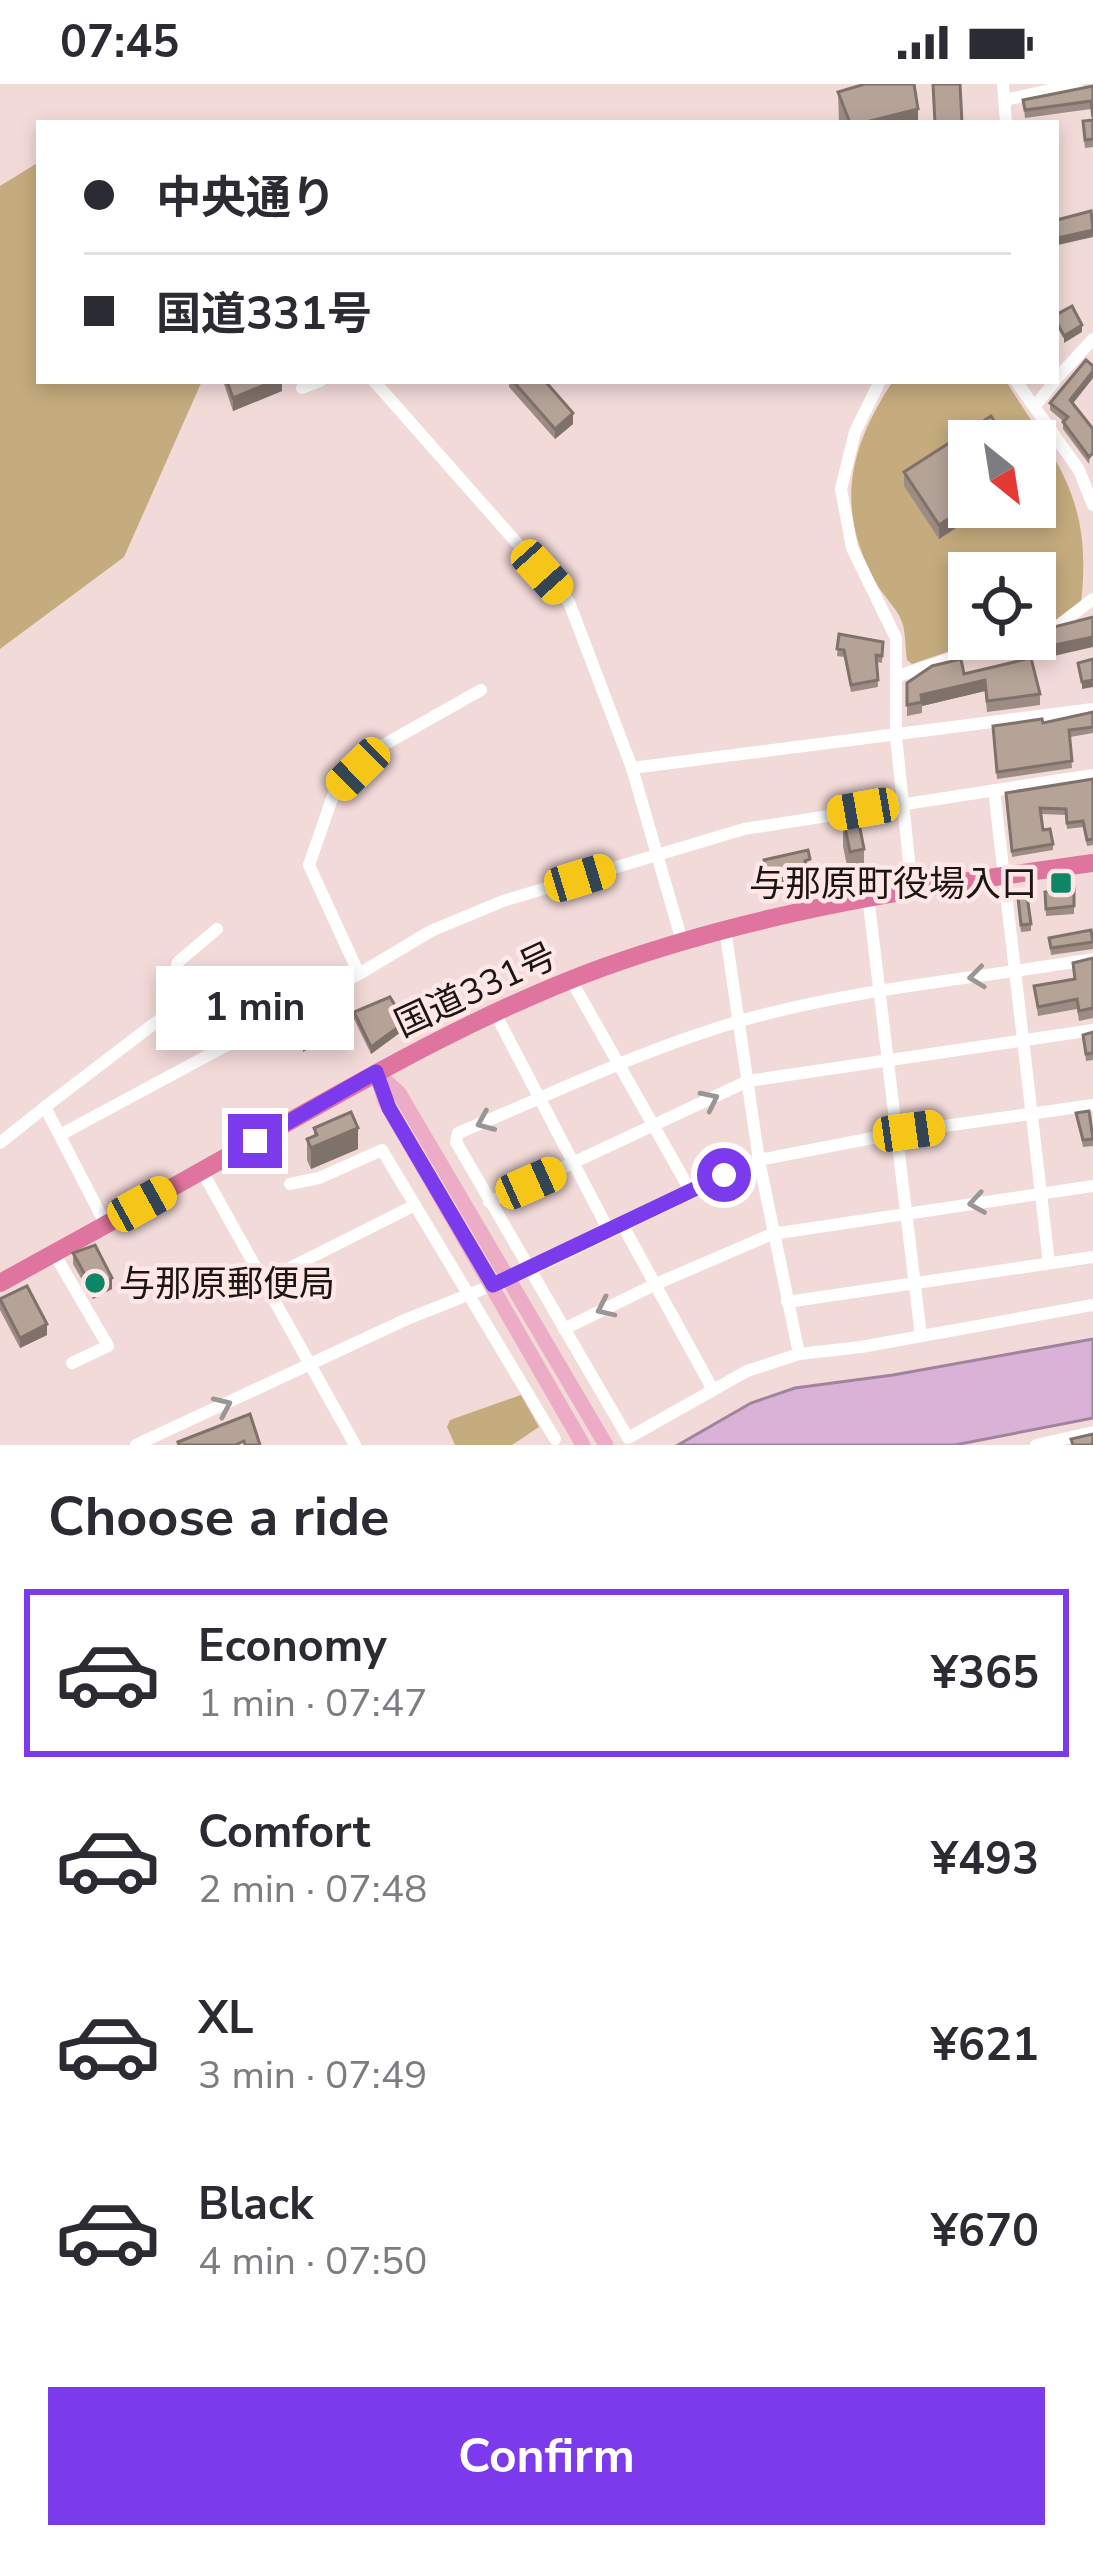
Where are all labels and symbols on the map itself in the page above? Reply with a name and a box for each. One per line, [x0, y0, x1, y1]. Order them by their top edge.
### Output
north arrow [948, 420, 1056, 528]
car [505, 533, 579, 611]
car [320, 731, 396, 807]
car [824, 785, 902, 833]
car [540, 850, 620, 906]
place label: 与那原町役場入口 [749, 860, 1037, 909]
marker: 与那原町役場入口 [1048, 870, 1074, 896]
street label: 国道331号 [387, 932, 564, 1049]
one-way arrow [968, 963, 987, 989]
callout: 1 min [156, 967, 354, 1051]
one-way arrow [698, 1091, 719, 1115]
one-way arrow [476, 1108, 497, 1132]
car [871, 1108, 947, 1154]
route end [228, 1114, 282, 1168]
route start [697, 1148, 751, 1202]
car [491, 1152, 571, 1214]
car [102, 1171, 182, 1237]
one-way arrow [968, 1190, 988, 1215]
place label: 与那原郵便局 [119, 1260, 335, 1309]
marker: 与那原郵便局 [82, 1270, 108, 1296]
one-way arrow [596, 1294, 617, 1317]
one-way arrow [211, 1396, 232, 1420]

